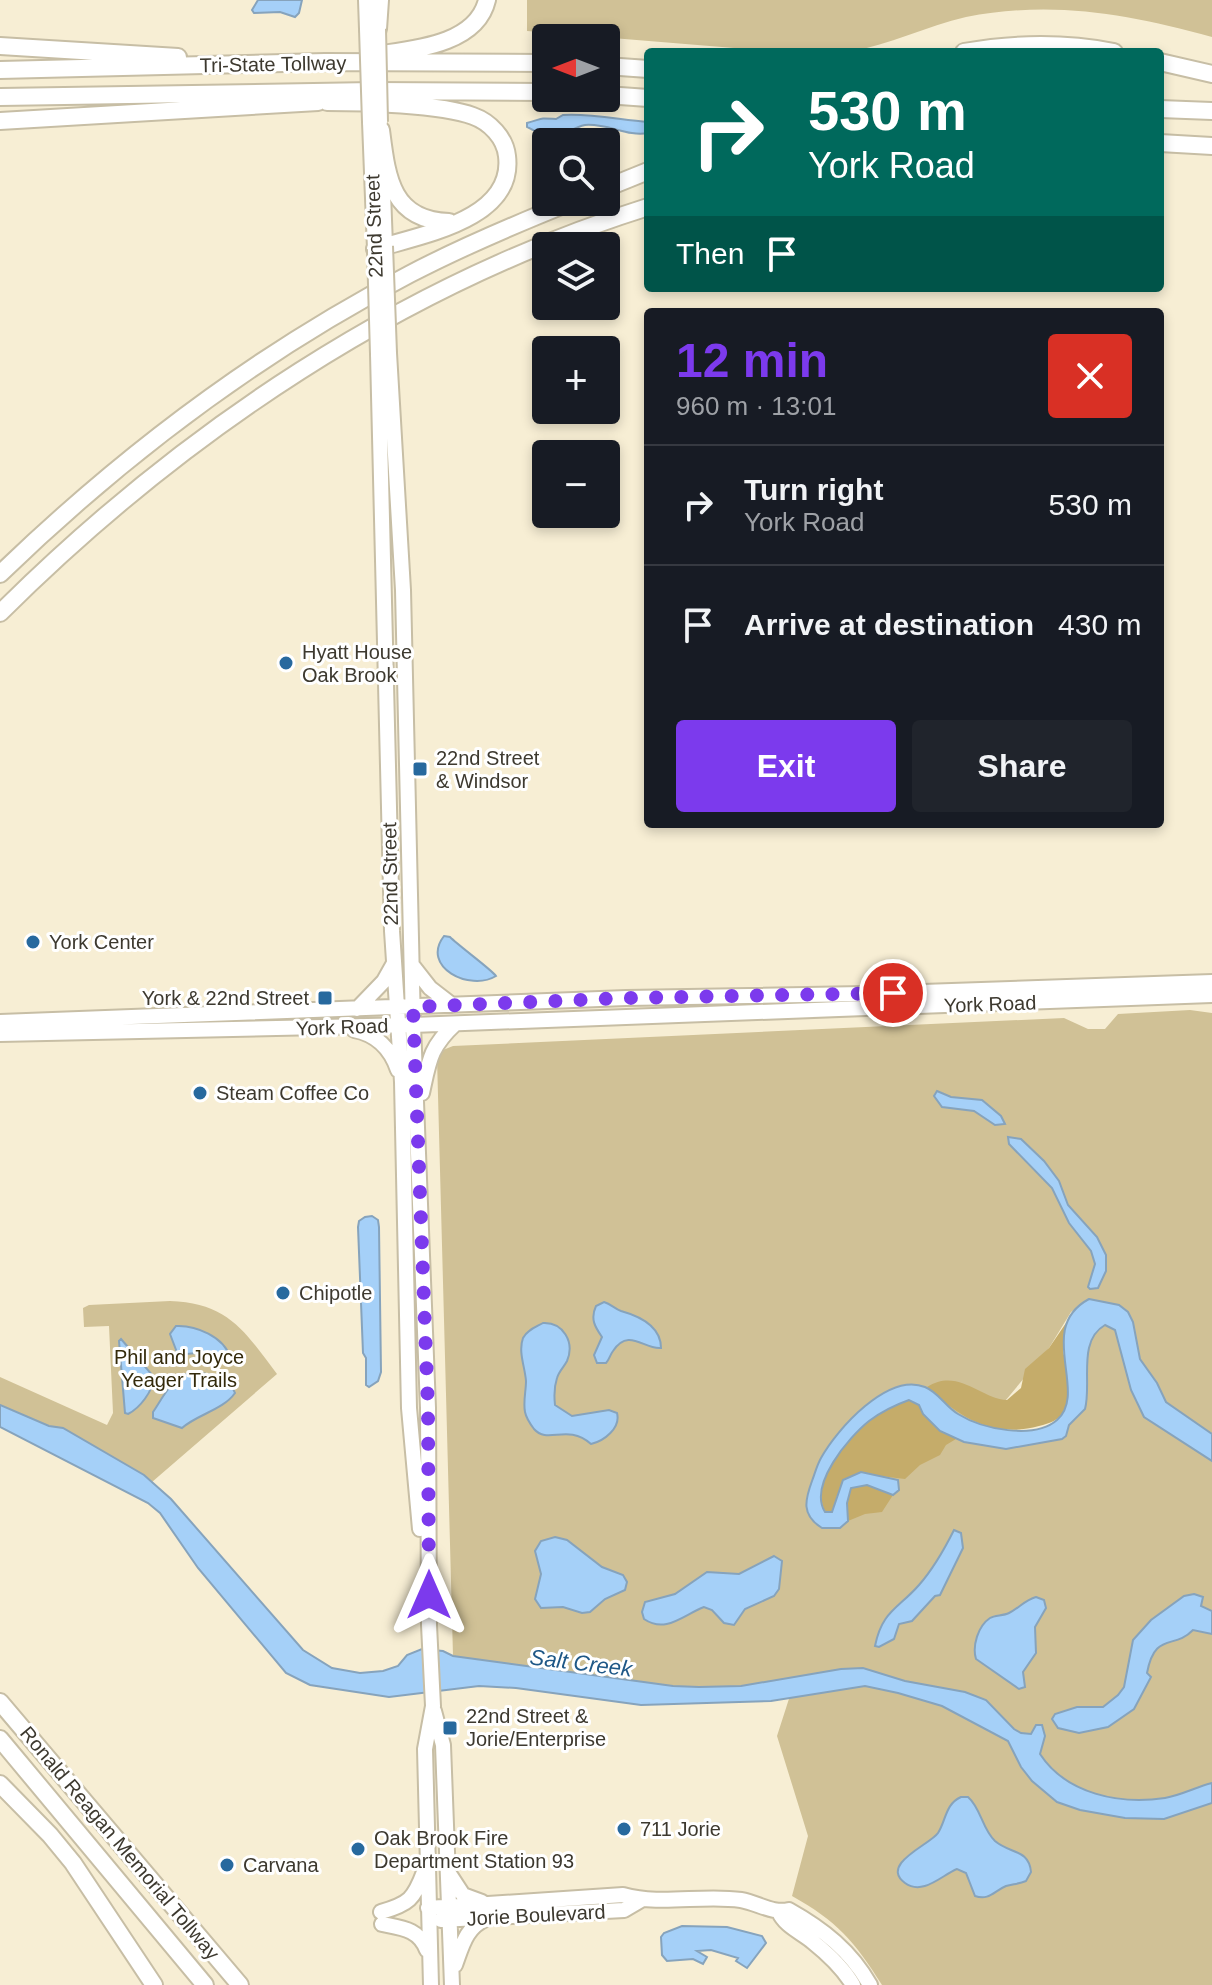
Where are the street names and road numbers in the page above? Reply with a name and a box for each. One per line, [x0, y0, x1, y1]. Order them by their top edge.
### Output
street label: Tri-State Tollway [199, 52, 347, 76]
street label: 22nd Street [361, 174, 387, 278]
street label: 22nd Street [378, 822, 402, 926]
street label: York Road [943, 991, 1037, 1017]
street label: York Road [295, 1014, 389, 1040]
street label: Ronald Reagan Memorial Tollway [16, 1722, 224, 1964]
street label: Jorie Boulevard [466, 1900, 606, 1930]

